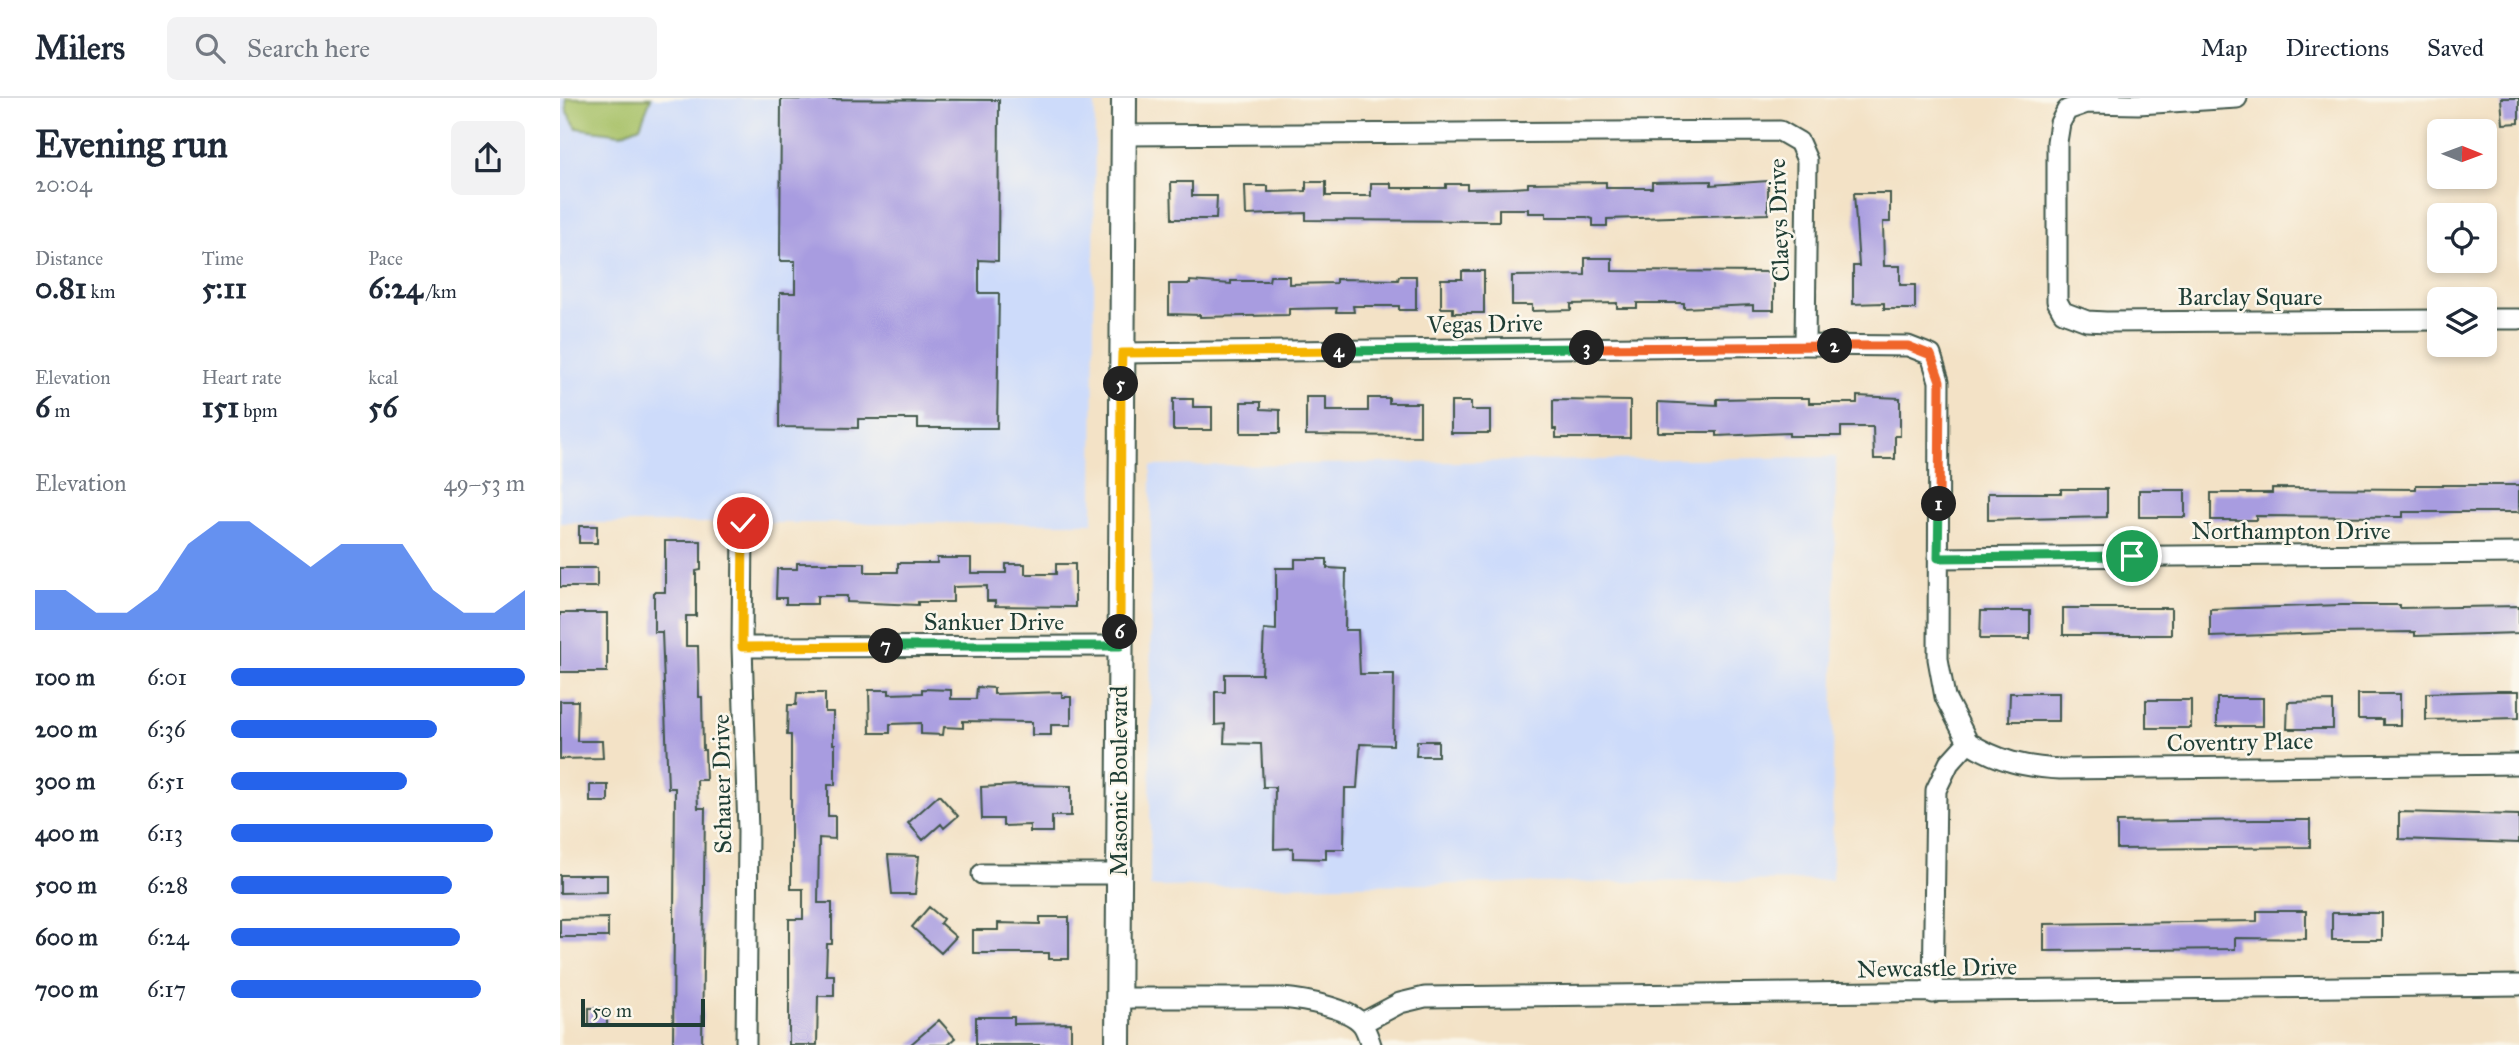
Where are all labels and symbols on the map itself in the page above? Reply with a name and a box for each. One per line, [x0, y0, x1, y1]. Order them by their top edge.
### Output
north arrow [2427, 119, 2497, 189]
street label: Claeys Drive [1762, 158, 1796, 282]
street label: Barclay Square [2178, 282, 2322, 312]
street label: Vegas Drive [1426, 308, 1543, 340]
pin: 2 [1818, 328, 1852, 364]
pin: 3 [1570, 330, 1604, 366]
pin: 4 [1322, 334, 1356, 368]
pin: 5 [1104, 366, 1138, 402]
pin: 1 [1922, 486, 1956, 522]
pin [713, 493, 773, 553]
street label: Northampton Drive [2191, 516, 2391, 546]
pin [2102, 526, 2162, 586]
street label: Sankuer Drive [924, 607, 1064, 637]
pin: 6 [1102, 614, 1138, 650]
pin: 7 [868, 628, 904, 664]
street label: Masonic Boulevard [1104, 686, 1134, 876]
street label: Schauer Drive [706, 714, 738, 854]
street label: Coventry Place [2166, 726, 2314, 758]
street label: Newcastle Drive [1857, 952, 2017, 984]
scale bar [581, 996, 705, 1028]

